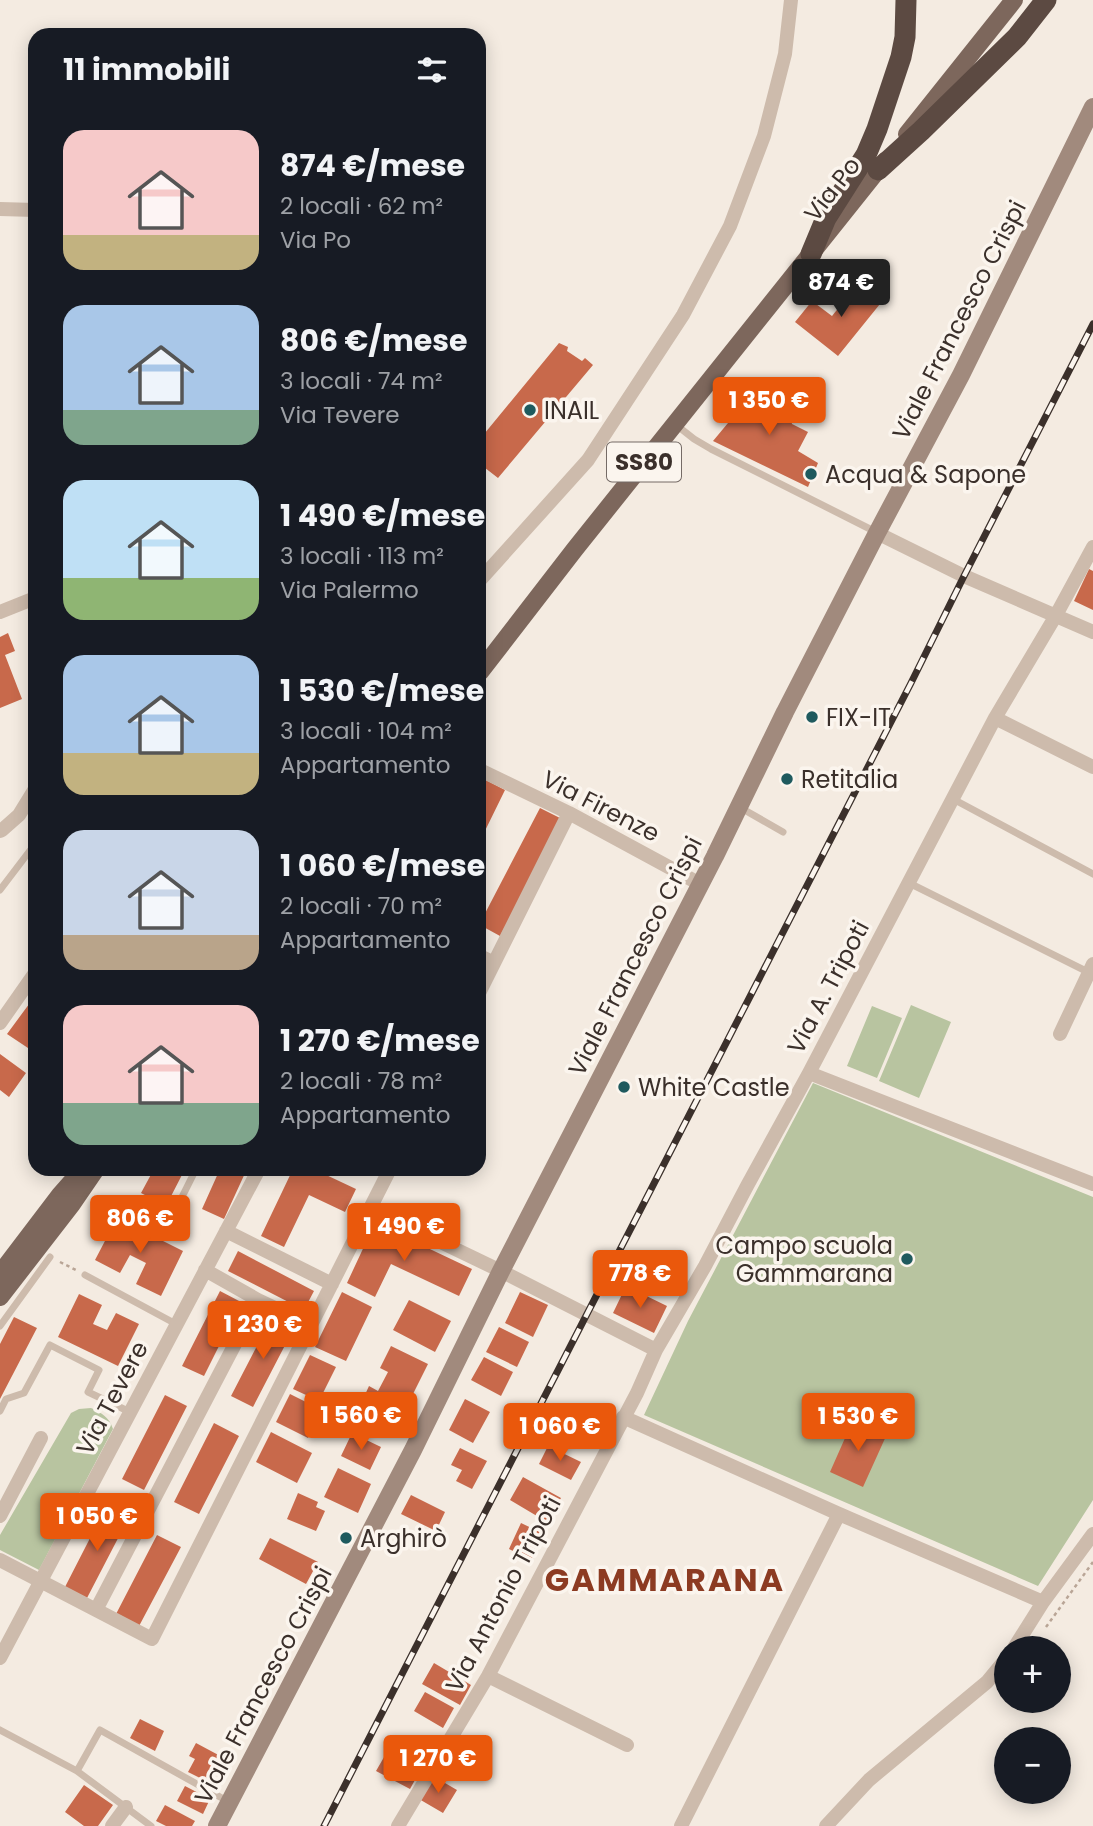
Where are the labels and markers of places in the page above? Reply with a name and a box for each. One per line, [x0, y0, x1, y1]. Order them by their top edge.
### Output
pin: 874 € [792, 260, 890, 319]
pin: 1 350 € [704, 378, 834, 437]
place label: INAIL [544, 394, 599, 427]
marker: INAIL [522, 402, 538, 418]
place label: Acqua & Sapone [825, 458, 1026, 491]
marker: Acqua & Sapone [803, 466, 819, 482]
place label: FIX-IT [826, 701, 891, 734]
marker: FIX-IT [804, 709, 820, 725]
place label: Retitalia [801, 763, 898, 796]
marker: Retitalia [779, 771, 795, 787]
place label: White Castle [638, 1071, 790, 1104]
marker: White Castle [616, 1079, 632, 1095]
pin: 806 € [91, 1196, 189, 1255]
pin: 1 490 € [339, 1204, 469, 1263]
place label: Campo scuola Gammarana [716, 1229, 893, 1290]
pin: 778 € [591, 1250, 689, 1310]
marker: Campo scuola Gammarana [899, 1251, 915, 1267]
pin: 1 230 € [198, 1302, 328, 1361]
pin: 1 560 € [296, 1392, 426, 1452]
pin: 1 530 € [793, 1394, 923, 1453]
pin: 1 060 € [495, 1404, 625, 1463]
pin: 1 050 € [32, 1494, 162, 1553]
place label: Arghirò [360, 1522, 447, 1555]
marker: Arghirò [338, 1530, 354, 1546]
pin: 1 270 € [373, 1736, 503, 1795]

